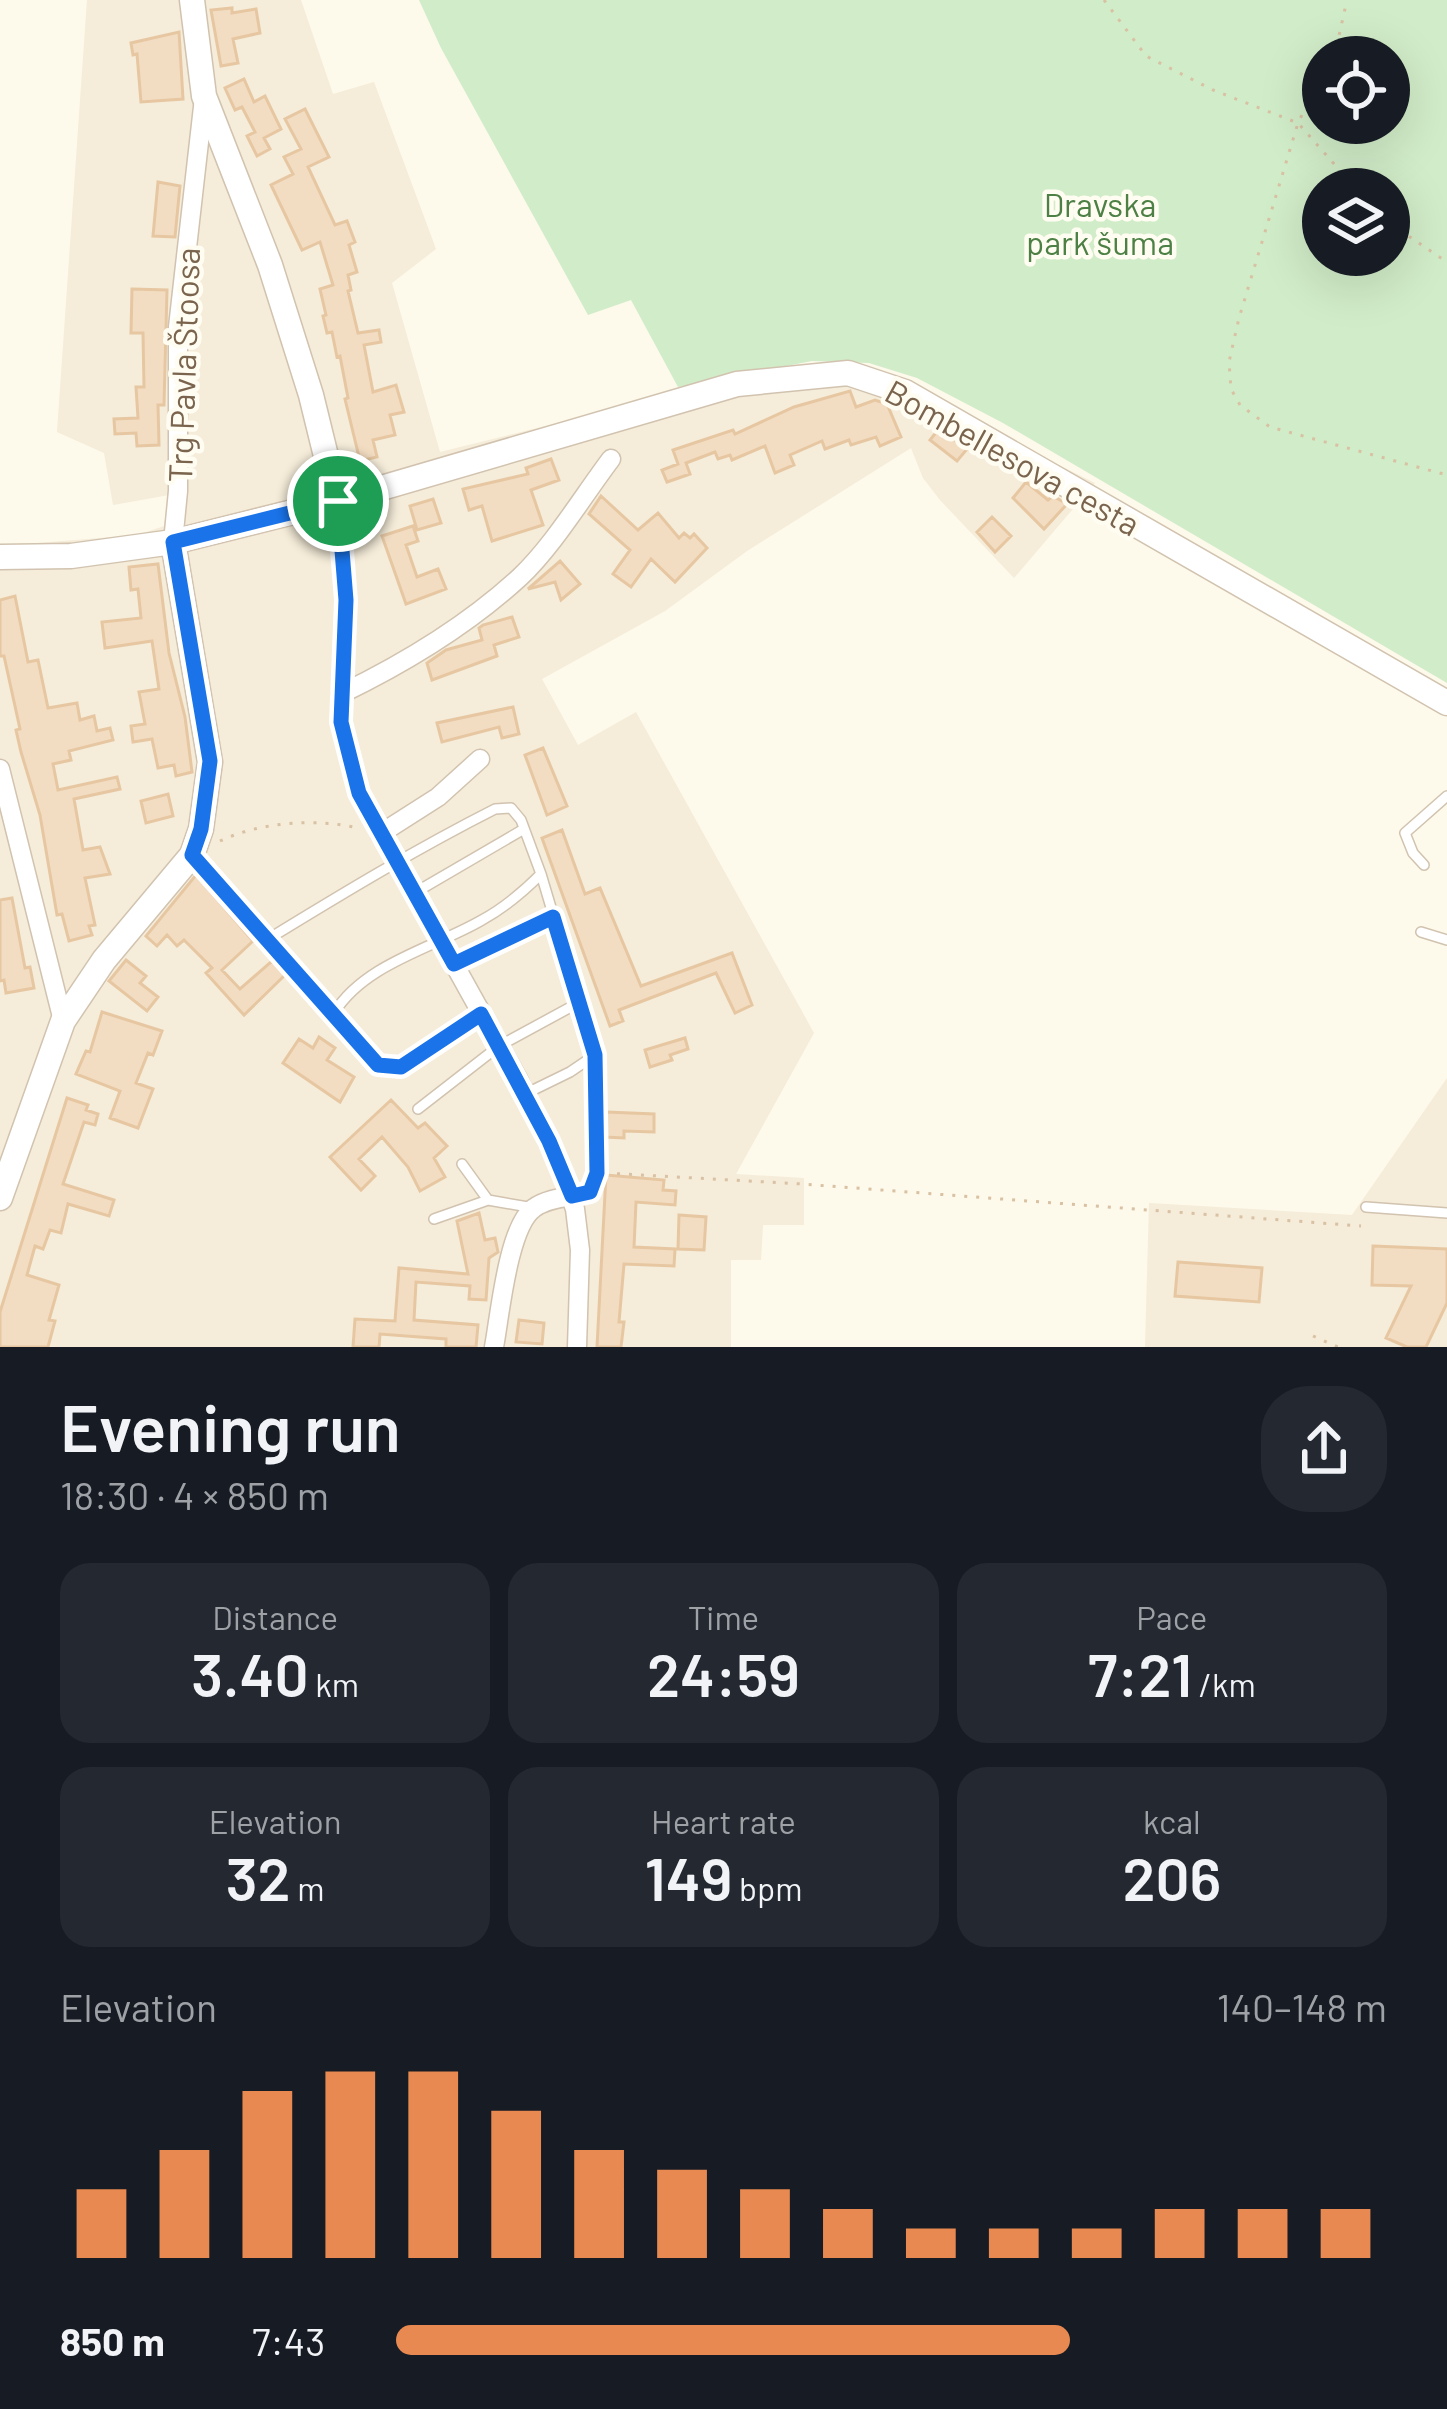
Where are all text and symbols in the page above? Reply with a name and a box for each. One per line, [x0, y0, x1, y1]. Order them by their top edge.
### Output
map controls [1302, 36, 1410, 276]
button: locate [1302, 36, 1410, 144]
button: layers [1302, 168, 1410, 276]
park label: Dravska park šuma [1026, 184, 1174, 262]
street label: Trg Pavla Štoosa [159, 247, 207, 483]
street label: Bombellesova cesta [879, 370, 1147, 544]
pin [287, 450, 389, 552]
icon: arrive [305, 468, 371, 534]
text: Evening run [60, 1386, 401, 1465]
button: share [1261, 1386, 1387, 1512]
text: 18:30 · 4 × 850 m [60, 1471, 329, 1518]
text: Distance [212, 1597, 338, 1637]
text: Time [688, 1597, 759, 1637]
text: Pace [1136, 1597, 1207, 1637]
text: 3.40 [191, 1637, 309, 1709]
text: 24:59 [647, 1637, 800, 1709]
text: 7:21 [1088, 1637, 1192, 1709]
text: km [309, 1664, 359, 1704]
text: /km [1192, 1664, 1256, 1704]
text: Elevation [209, 1801, 342, 1841]
text: Heart rate [651, 1801, 796, 1841]
text: kcal [1143, 1801, 1201, 1841]
text: 32 [226, 1841, 291, 1913]
text: 149 [644, 1841, 732, 1913]
text: 206 [1122, 1841, 1221, 1913]
text: m [291, 1868, 325, 1908]
text: bpm [732, 1868, 803, 1908]
text: Elevation [60, 1983, 217, 2030]
text: 140–148 m [1217, 1983, 1387, 2030]
text: 850 m [60, 2317, 165, 2364]
text: 7:43 [252, 2317, 325, 2364]

